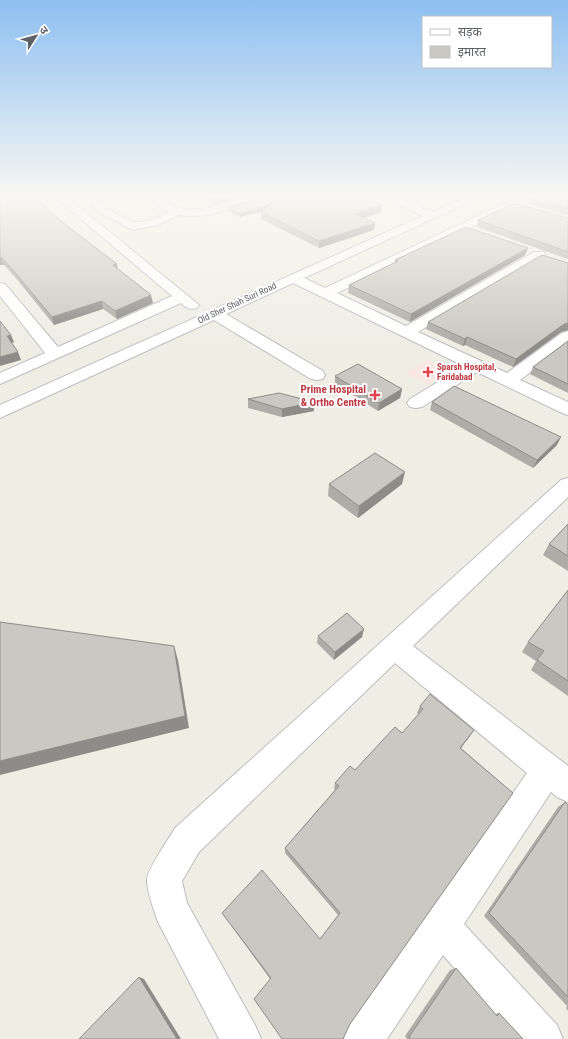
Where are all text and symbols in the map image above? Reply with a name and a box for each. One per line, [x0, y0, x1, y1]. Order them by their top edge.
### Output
north arrow [16, 16, 56, 56]
legend [422, 16, 552, 68]
text: उ [37, 24, 51, 37]
text: सड़क [458, 25, 483, 39]
text: इमारत [458, 45, 487, 59]
street label: Old Sher Shah Suri Road [196, 280, 278, 326]
place label: Sparsh Hospital, Faridabad [437, 362, 496, 382]
marker: Sparsh Hospital, Faridabad [422, 366, 434, 378]
place label: Prime Hospital & Ortho Centre [301, 383, 366, 409]
marker: Prime Hospital & Ortho Centre [369, 389, 381, 401]

